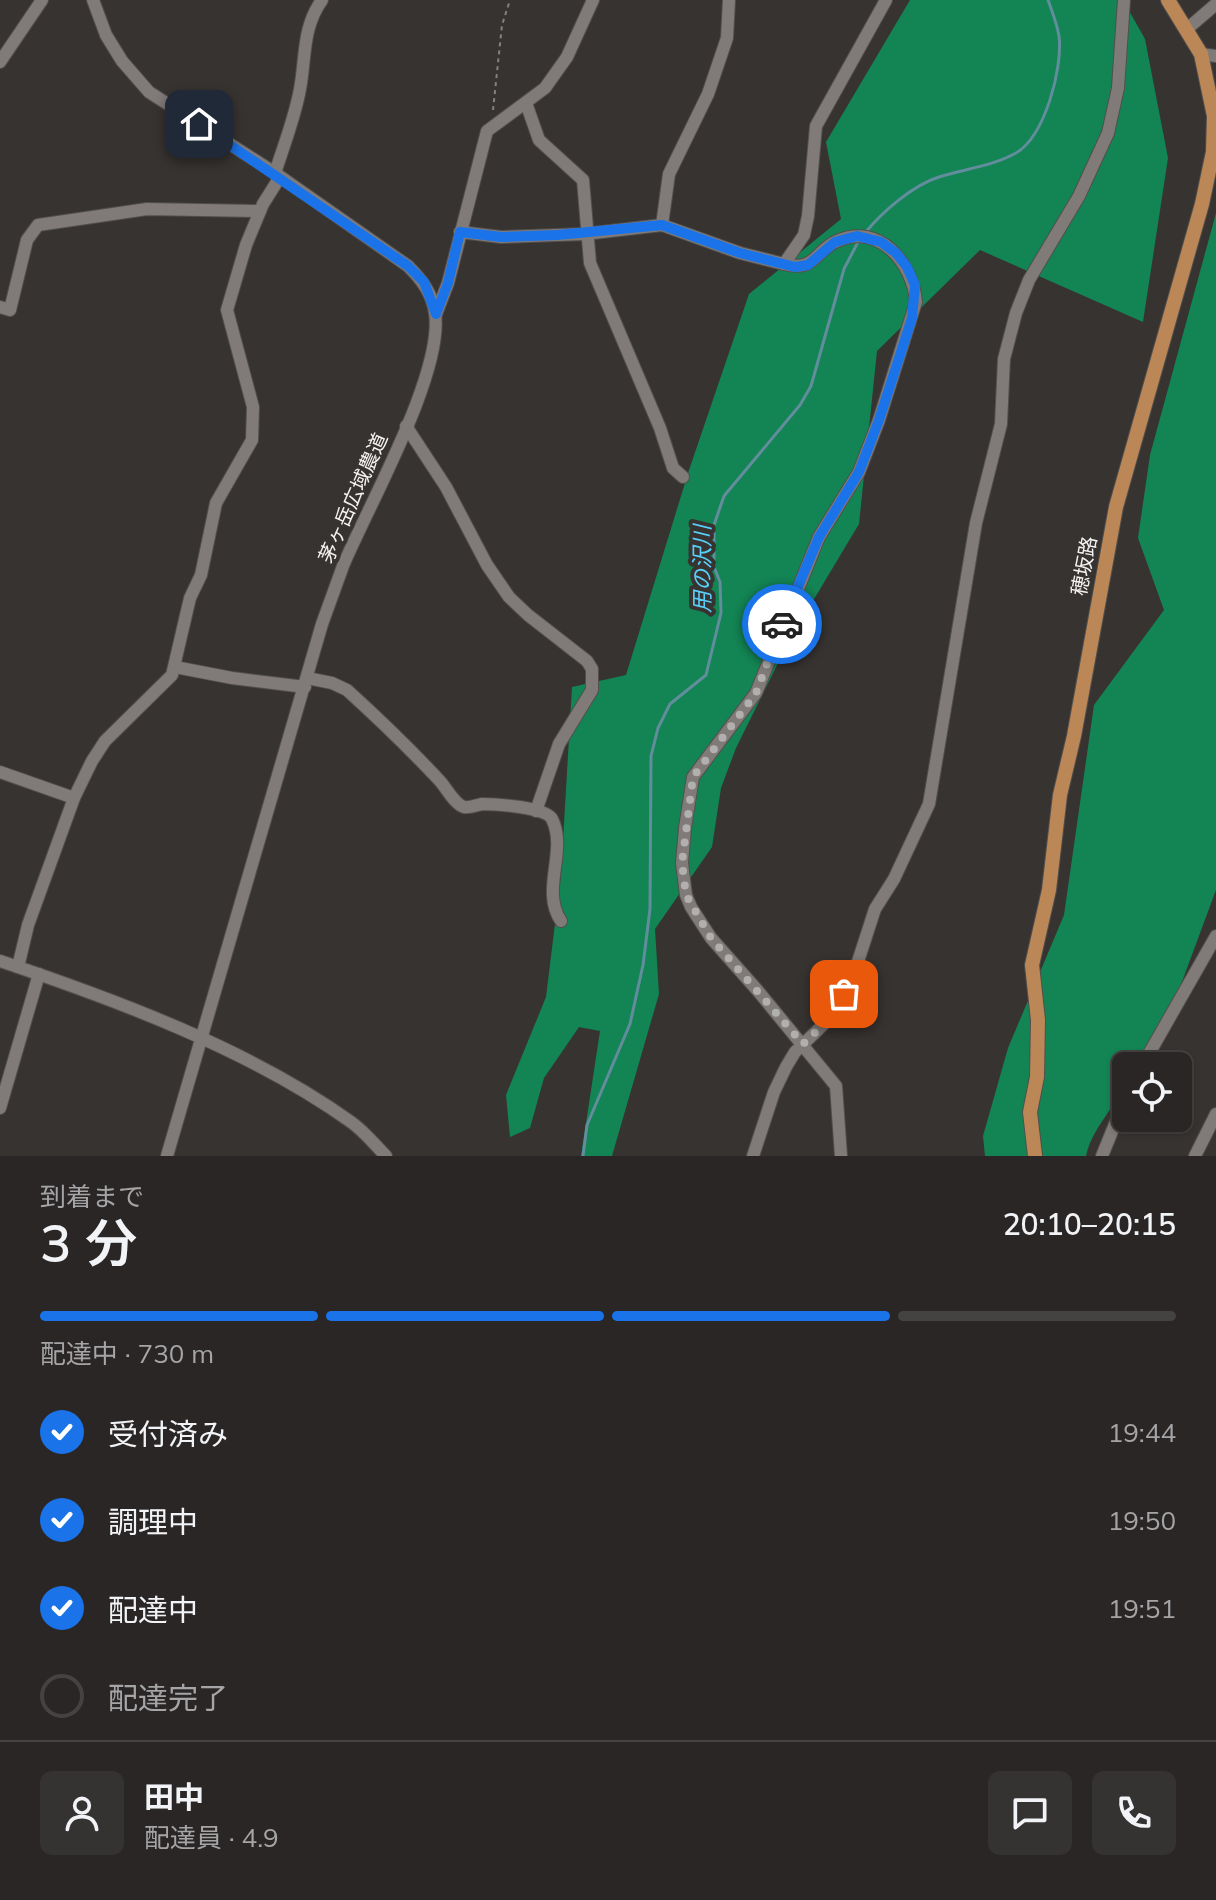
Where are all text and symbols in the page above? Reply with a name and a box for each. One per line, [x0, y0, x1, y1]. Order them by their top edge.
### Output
pin [165, 90, 233, 158]
icon: home [177, 102, 221, 146]
street label: 茅ヶ岳広域農道 [313, 429, 392, 567]
water label: 用の沢川 [688, 523, 716, 613]
street label: 穂坂路 [1066, 534, 1102, 598]
courier [742, 584, 822, 664]
icon: car [760, 602, 804, 646]
pin [810, 960, 878, 1028]
icon: bag [822, 972, 866, 1016]
map controls [1112, 1052, 1192, 1132]
button: locate [1112, 1052, 1192, 1132]
text: 到着まで [40, 1180, 144, 1213]
text: 20:10–20:15 [1003, 1205, 1176, 1243]
text: 3 分 [40, 1210, 137, 1275]
text: 配達中 · 730 m [40, 1337, 214, 1370]
icon: check [40, 1410, 84, 1454]
text: 受付済み [108, 1415, 228, 1453]
text: 19:44 [1108, 1416, 1176, 1449]
icon: check [40, 1498, 84, 1542]
text: 調理中 [108, 1503, 198, 1541]
text: 19:50 [1108, 1504, 1176, 1537]
icon: check [40, 1586, 84, 1630]
text: 配達中 [108, 1591, 198, 1629]
text: 19:51 [1108, 1592, 1176, 1625]
text: 配達完了 [108, 1679, 228, 1717]
button: person [40, 1771, 124, 1855]
button: chat [988, 1771, 1072, 1855]
button: phone [1092, 1771, 1176, 1855]
text: 田中 [144, 1778, 204, 1816]
text: 配達員 · 4.9 [144, 1821, 279, 1854]

